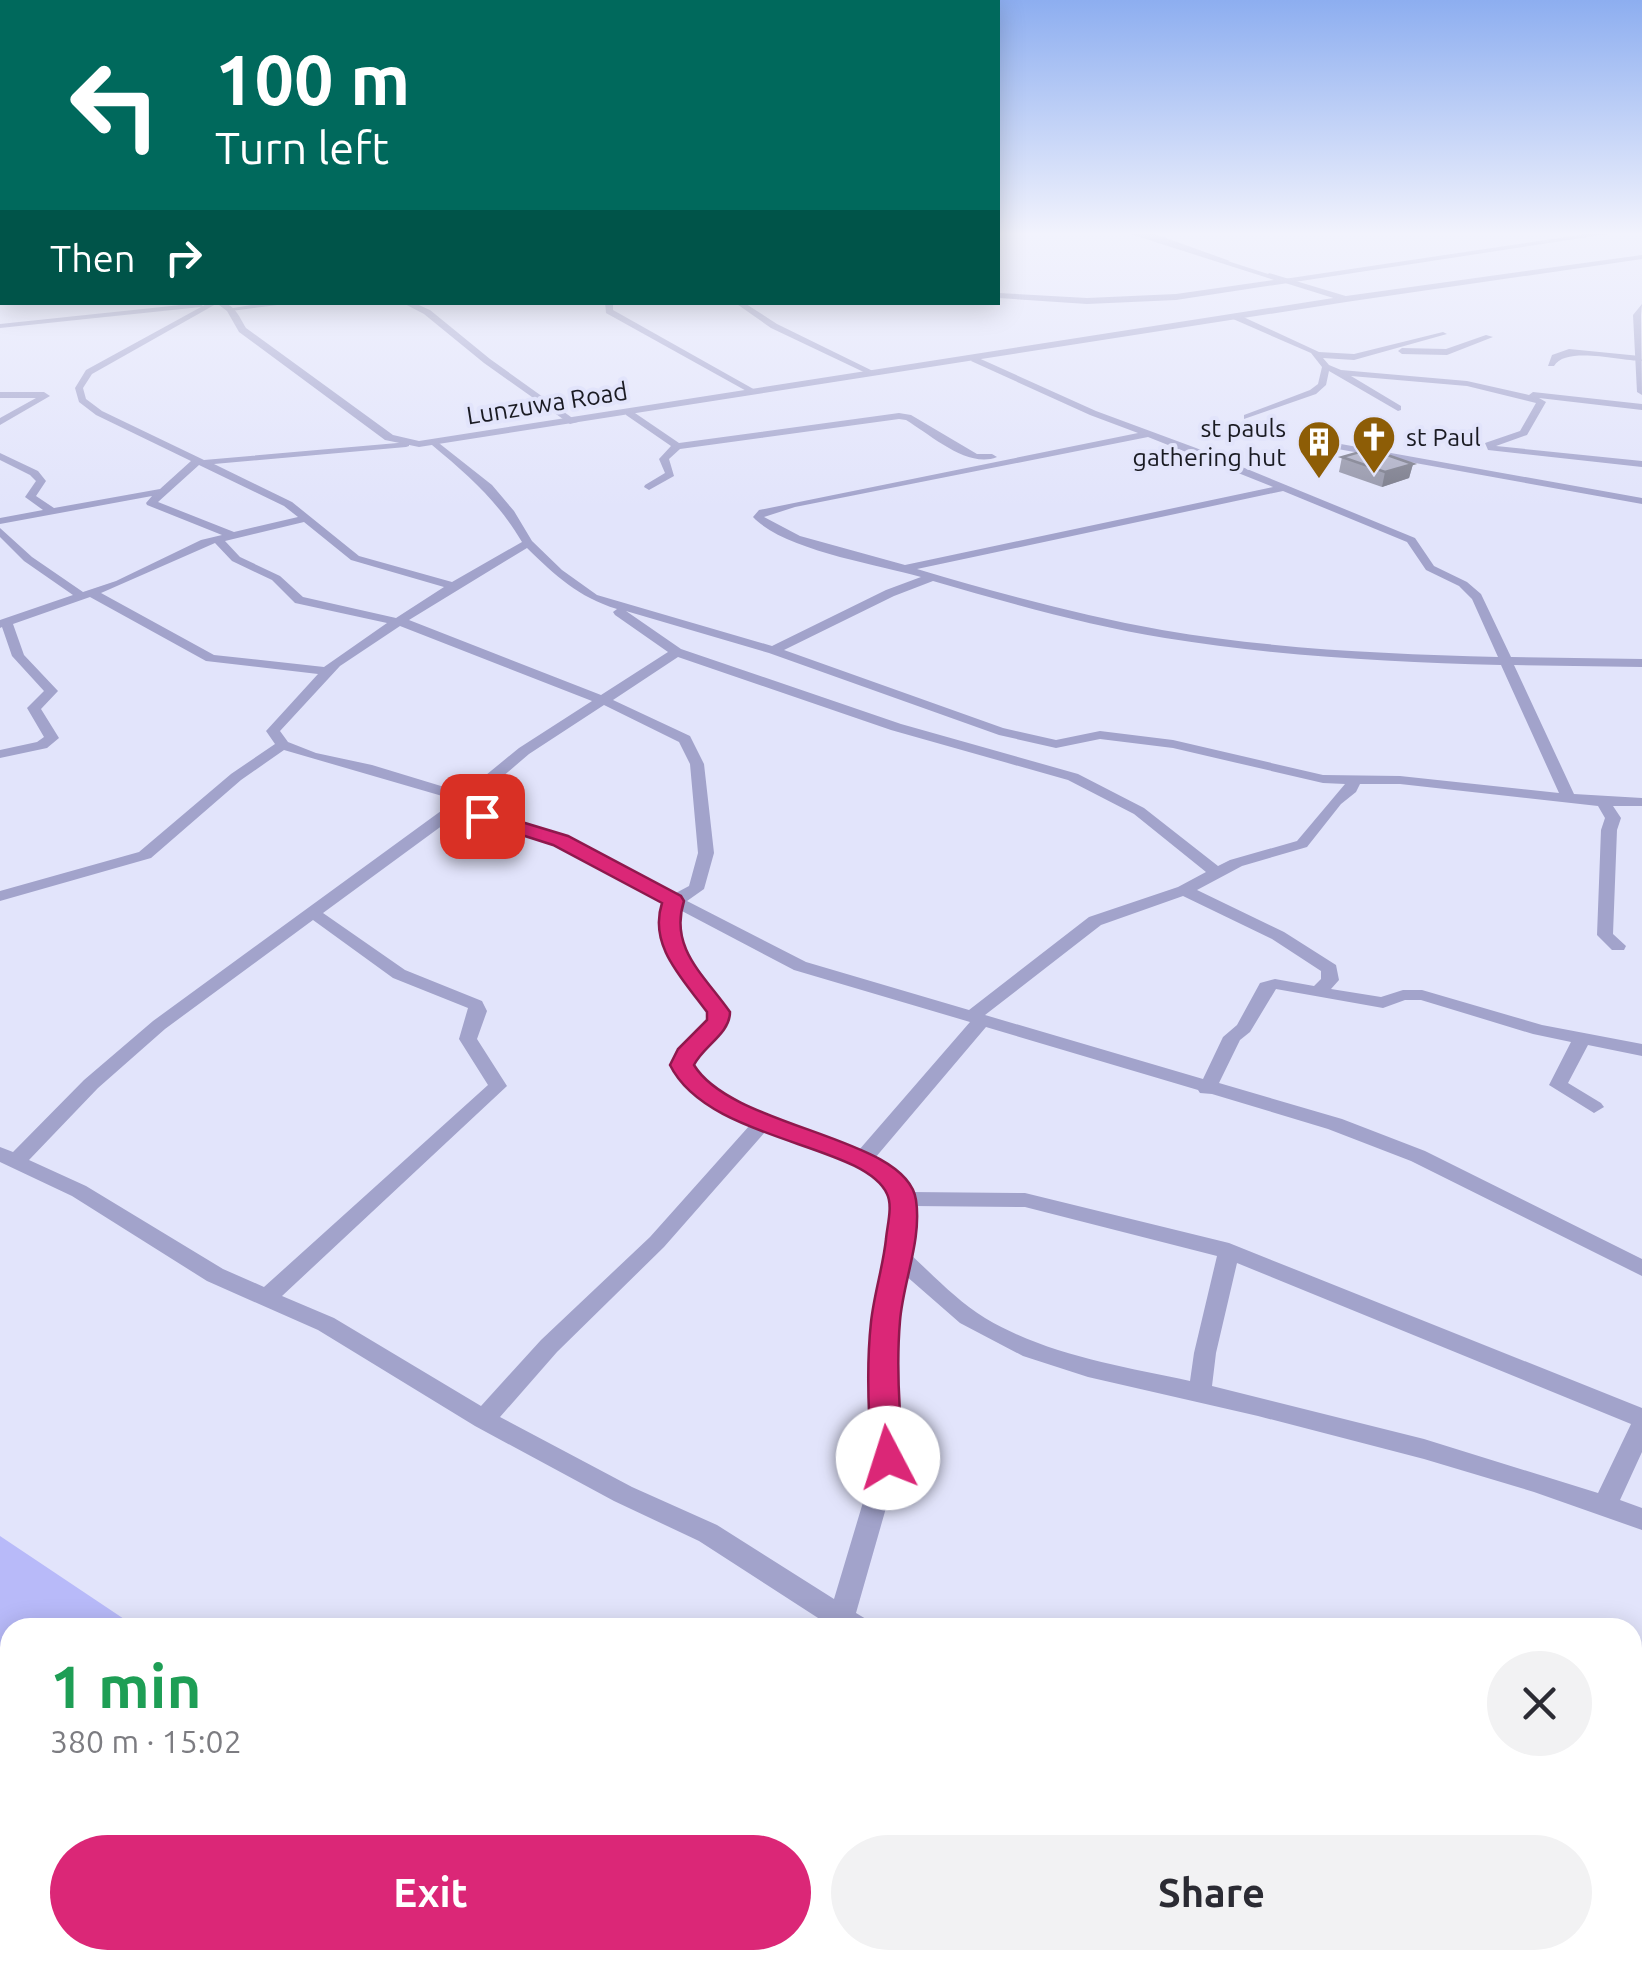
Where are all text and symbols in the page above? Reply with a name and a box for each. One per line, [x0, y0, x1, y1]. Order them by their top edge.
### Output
icon: left [50, 40, 180, 170]
text: 100 m [215, 40, 410, 118]
text: Turn left [215, 122, 389, 173]
icon: right [156, 230, 211, 285]
text: Then [50, 237, 136, 279]
street label: Lunzuwa Road [465, 376, 629, 430]
place label: st pauls gathering hut [1133, 414, 1286, 471]
church icon: st Paul [1351, 414, 1397, 475]
building icon: st pauls gathering hut [1296, 419, 1342, 480]
place label: st Paul [1406, 423, 1481, 451]
pin [440, 774, 525, 859]
icon: arrive [455, 789, 510, 844]
position arrow [836, 1406, 940, 1510]
button: close [1487, 1651, 1592, 1756]
text: 1 min [50, 1652, 202, 1719]
text: 380 m · 15:02 [50, 1723, 242, 1759]
button: Exit [50, 1835, 811, 1950]
button: Share [831, 1835, 1592, 1950]

